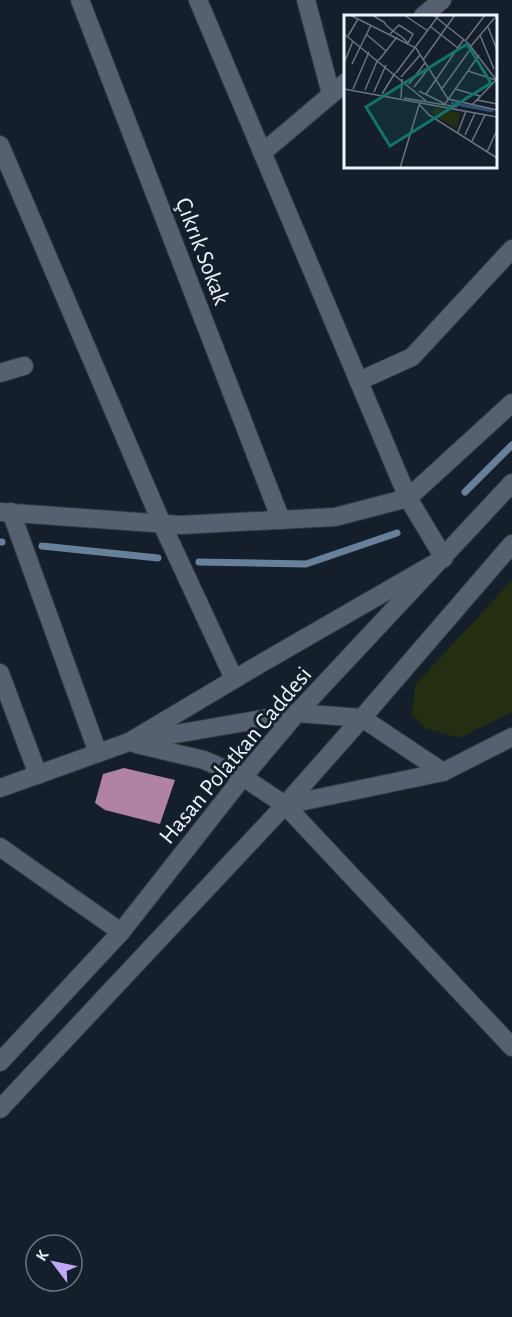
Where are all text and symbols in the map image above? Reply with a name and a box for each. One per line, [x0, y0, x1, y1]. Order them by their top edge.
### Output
inset map [344, 15, 497, 168]
street label: Çıkrık Sokak [171, 194, 234, 308]
street label: Hasan Polatkan Caddesi [155, 663, 317, 849]
north arrow [24, 1233, 84, 1293]
text: K [33, 1247, 52, 1264]

